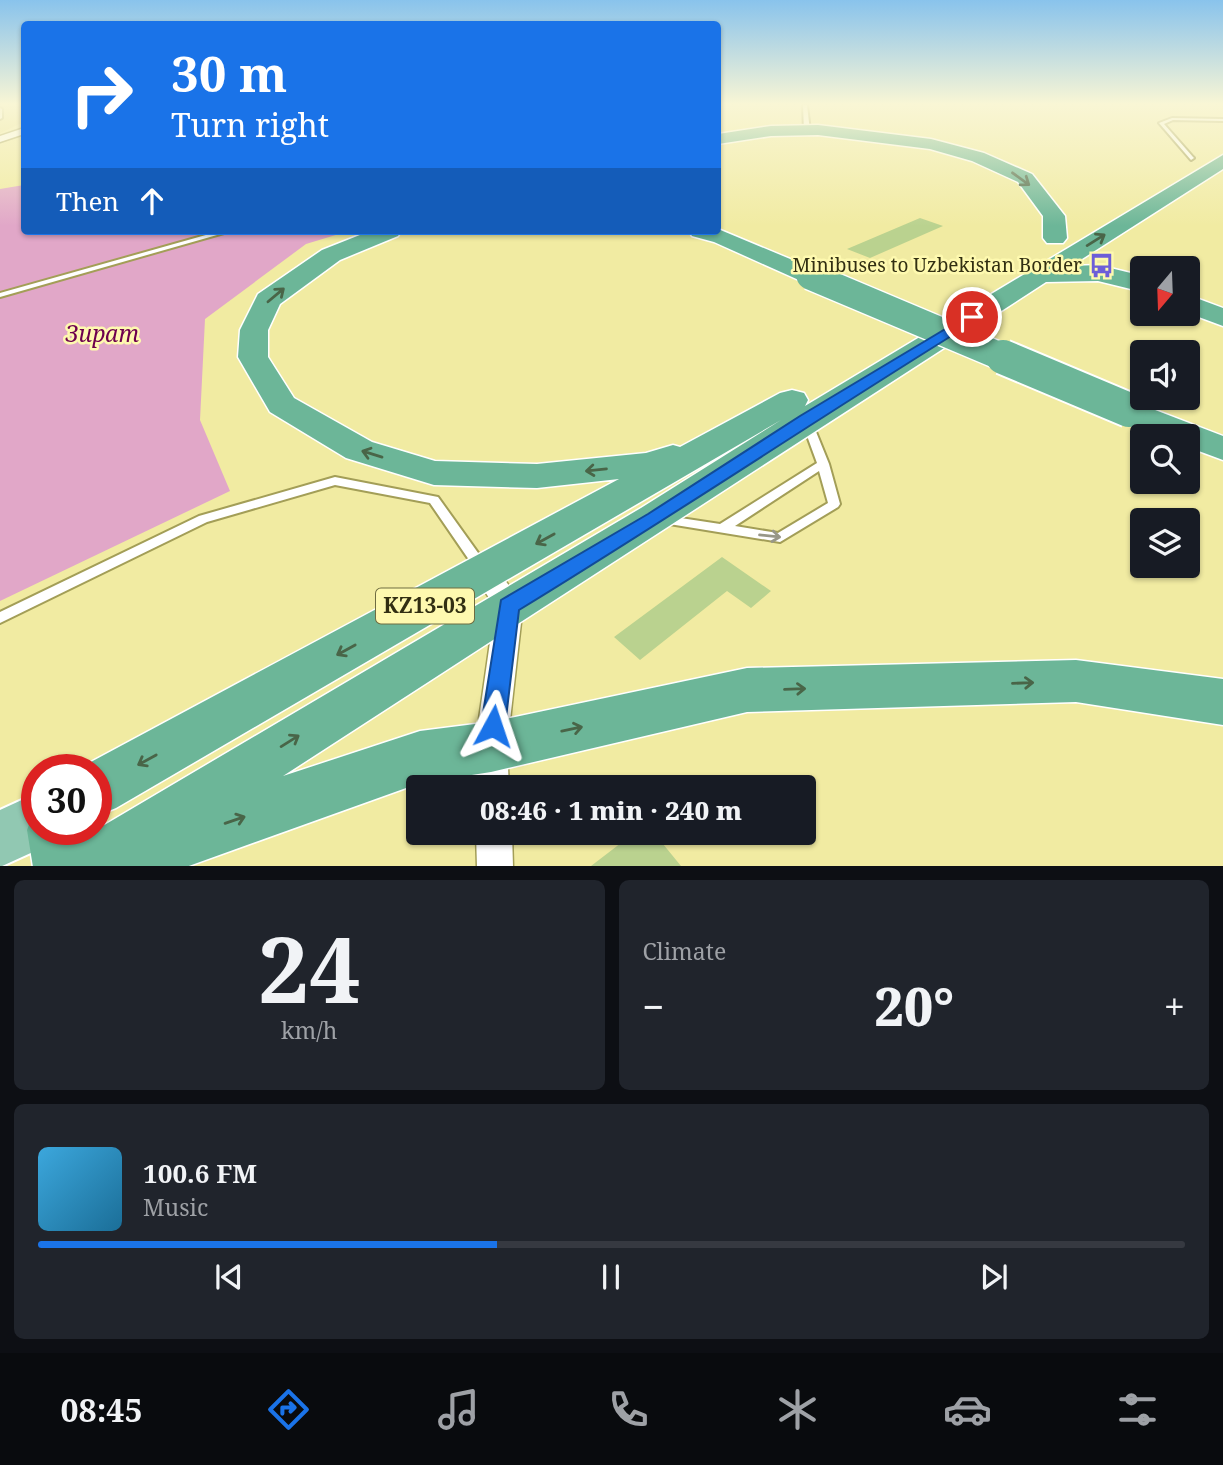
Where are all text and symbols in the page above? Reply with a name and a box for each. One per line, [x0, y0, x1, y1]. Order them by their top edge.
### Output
text: 30 m [171, 40, 287, 106]
icon: right [56, 49, 147, 140]
text: Turn right [171, 103, 329, 146]
one-way arrow [1012, 171, 1031, 186]
icon: ahead [133, 182, 171, 220]
text: Then [56, 183, 119, 219]
one-way arrow [1086, 232, 1106, 246]
bus stop icon: Minibuses to Uzbekistan Border [1088, 251, 1116, 279]
place label: Minibuses to Uzbekistan Border [793, 252, 1082, 278]
north arrow [1130, 256, 1200, 326]
map controls [1130, 256, 1200, 578]
pin [942, 287, 1002, 347]
one-way arrow [267, 288, 285, 304]
icon: arrive [953, 298, 991, 336]
park label: Зират [65, 317, 139, 349]
button: sound [1130, 340, 1200, 410]
button: search [1130, 424, 1200, 494]
one-way arrow [361, 447, 383, 459]
one-way arrow [585, 464, 608, 477]
button: layers [1130, 508, 1200, 578]
one-way arrow [758, 530, 781, 543]
one-way arrow [535, 533, 555, 547]
road number: KZ13-03 [376, 588, 474, 624]
one-way arrow [336, 643, 356, 657]
one-way arrow [1011, 676, 1034, 689]
one-way arrow [783, 682, 806, 695]
position arrow [456, 689, 530, 763]
one-way arrow [560, 721, 583, 735]
one-way arrow [280, 733, 299, 748]
speed limit sign: 30 [21, 754, 112, 845]
one-way arrow [137, 754, 157, 768]
text: 08:46 · 1 min · 240 m [480, 792, 742, 828]
one-way arrow [224, 813, 246, 825]
text: 24 [258, 906, 361, 1030]
text: Climate [643, 935, 726, 967]
text: 20° [874, 970, 954, 1041]
text: − [643, 980, 665, 1032]
text: + [1164, 980, 1185, 1032]
text: km/h [281, 1014, 337, 1046]
text: 100.6 FM [143, 1155, 257, 1191]
text: Music [143, 1191, 208, 1223]
icon: previous [210, 1258, 248, 1296]
icon: pause [592, 1258, 630, 1296]
icon: next [975, 1258, 1013, 1296]
icon: directions [264, 1385, 313, 1434]
icon: music [434, 1385, 483, 1434]
icon: phone [604, 1385, 653, 1434]
icon: climate [773, 1385, 822, 1434]
icon: car [943, 1385, 992, 1434]
icon: filters [1113, 1385, 1162, 1434]
text: 08:45 [60, 1388, 143, 1431]

